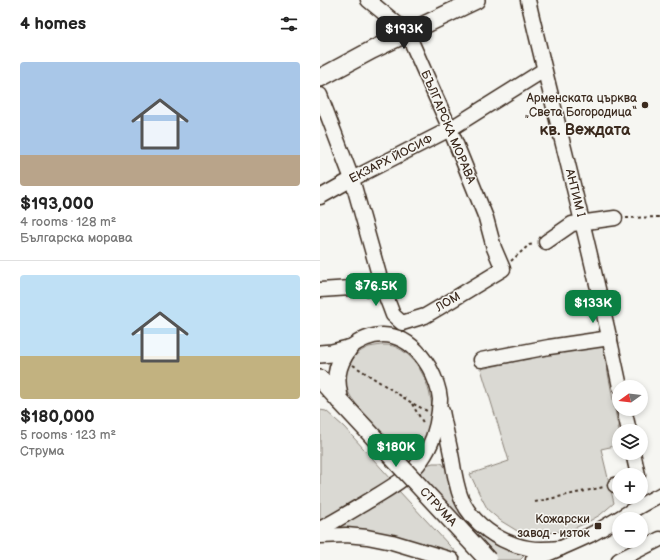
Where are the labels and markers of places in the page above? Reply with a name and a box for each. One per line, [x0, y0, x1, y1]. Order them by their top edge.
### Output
pin: $193K [376, 16, 432, 50]
place label: Арменската църква „Света Богородица“ [525, 91, 637, 120]
marker: Арменската църква „Света Богородица“ [640, 100, 650, 110]
pin: $76.5K [343, 273, 409, 307]
pin: $133K [565, 290, 621, 324]
pin: $180K [368, 434, 424, 468]
place label: Кожарски завод - изток [517, 512, 591, 541]
marker: Кожарски завод - изток [593, 521, 603, 531]

